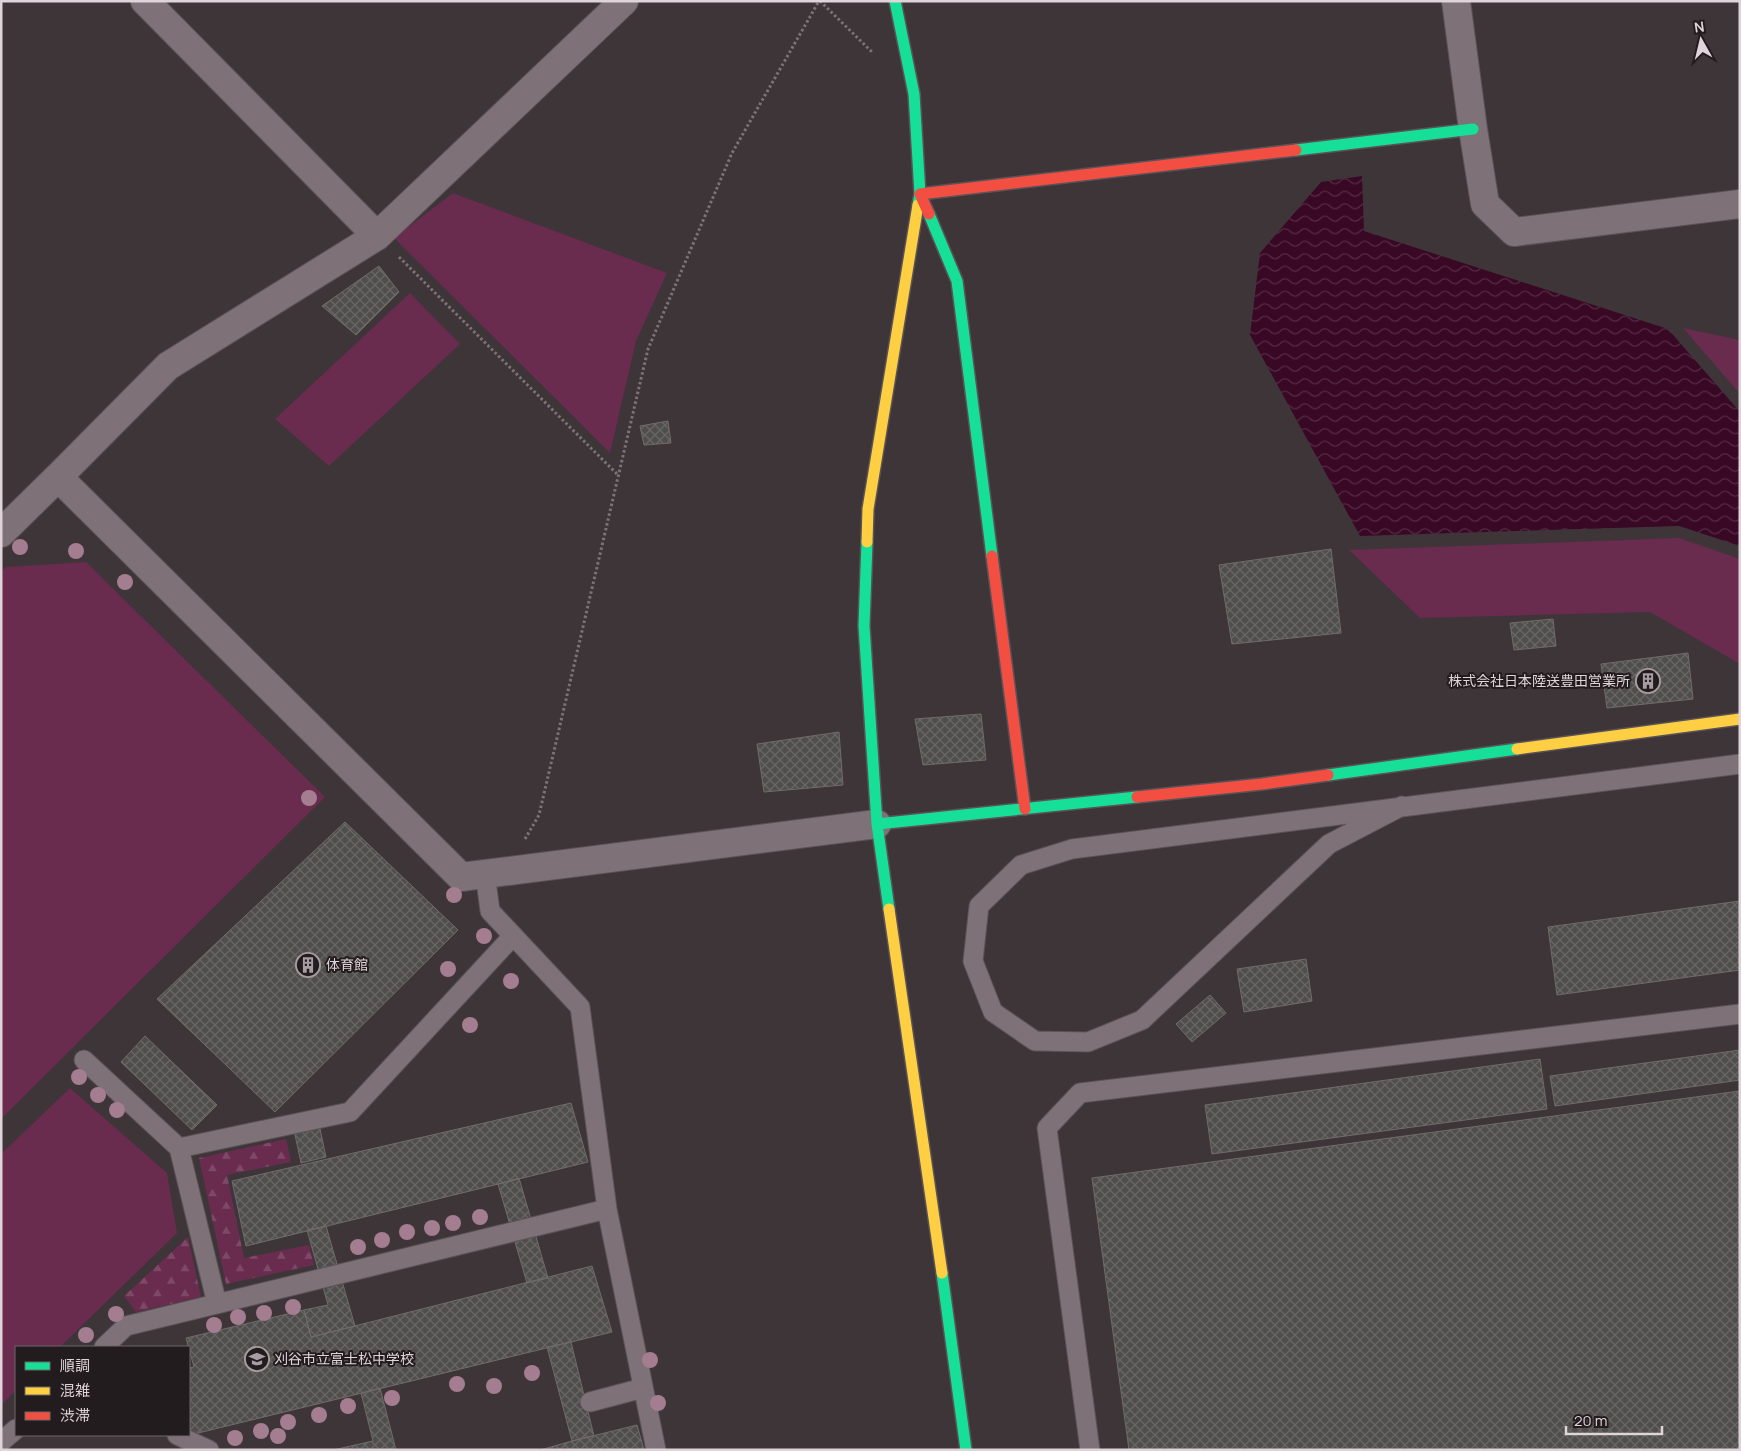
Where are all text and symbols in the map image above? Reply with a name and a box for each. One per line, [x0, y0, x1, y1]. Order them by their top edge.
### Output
north arrow [1676, 15, 1726, 65]
text: N [1693, 17, 1705, 37]
building icon: 株式会社日本陸送豊田営業所 [1635, 668, 1661, 694]
place label: 株式会社日本陸送豊田営業所 [1448, 671, 1630, 690]
building icon: 体育館 [295, 952, 321, 978]
place label: 体育館 [326, 955, 368, 974]
legend [15, 1346, 190, 1436]
school or university icon: 刈谷市立富士松中学校 [244, 1346, 270, 1372]
place label: 刈谷市立富士松中学校 [274, 1349, 414, 1368]
text: 順調 [60, 1355, 90, 1376]
text: 混雑 [60, 1380, 90, 1401]
scale bar [1566, 1404, 1662, 1436]
text: 渋滞 [60, 1405, 90, 1426]
text: 20 m [1574, 1410, 1607, 1431]

